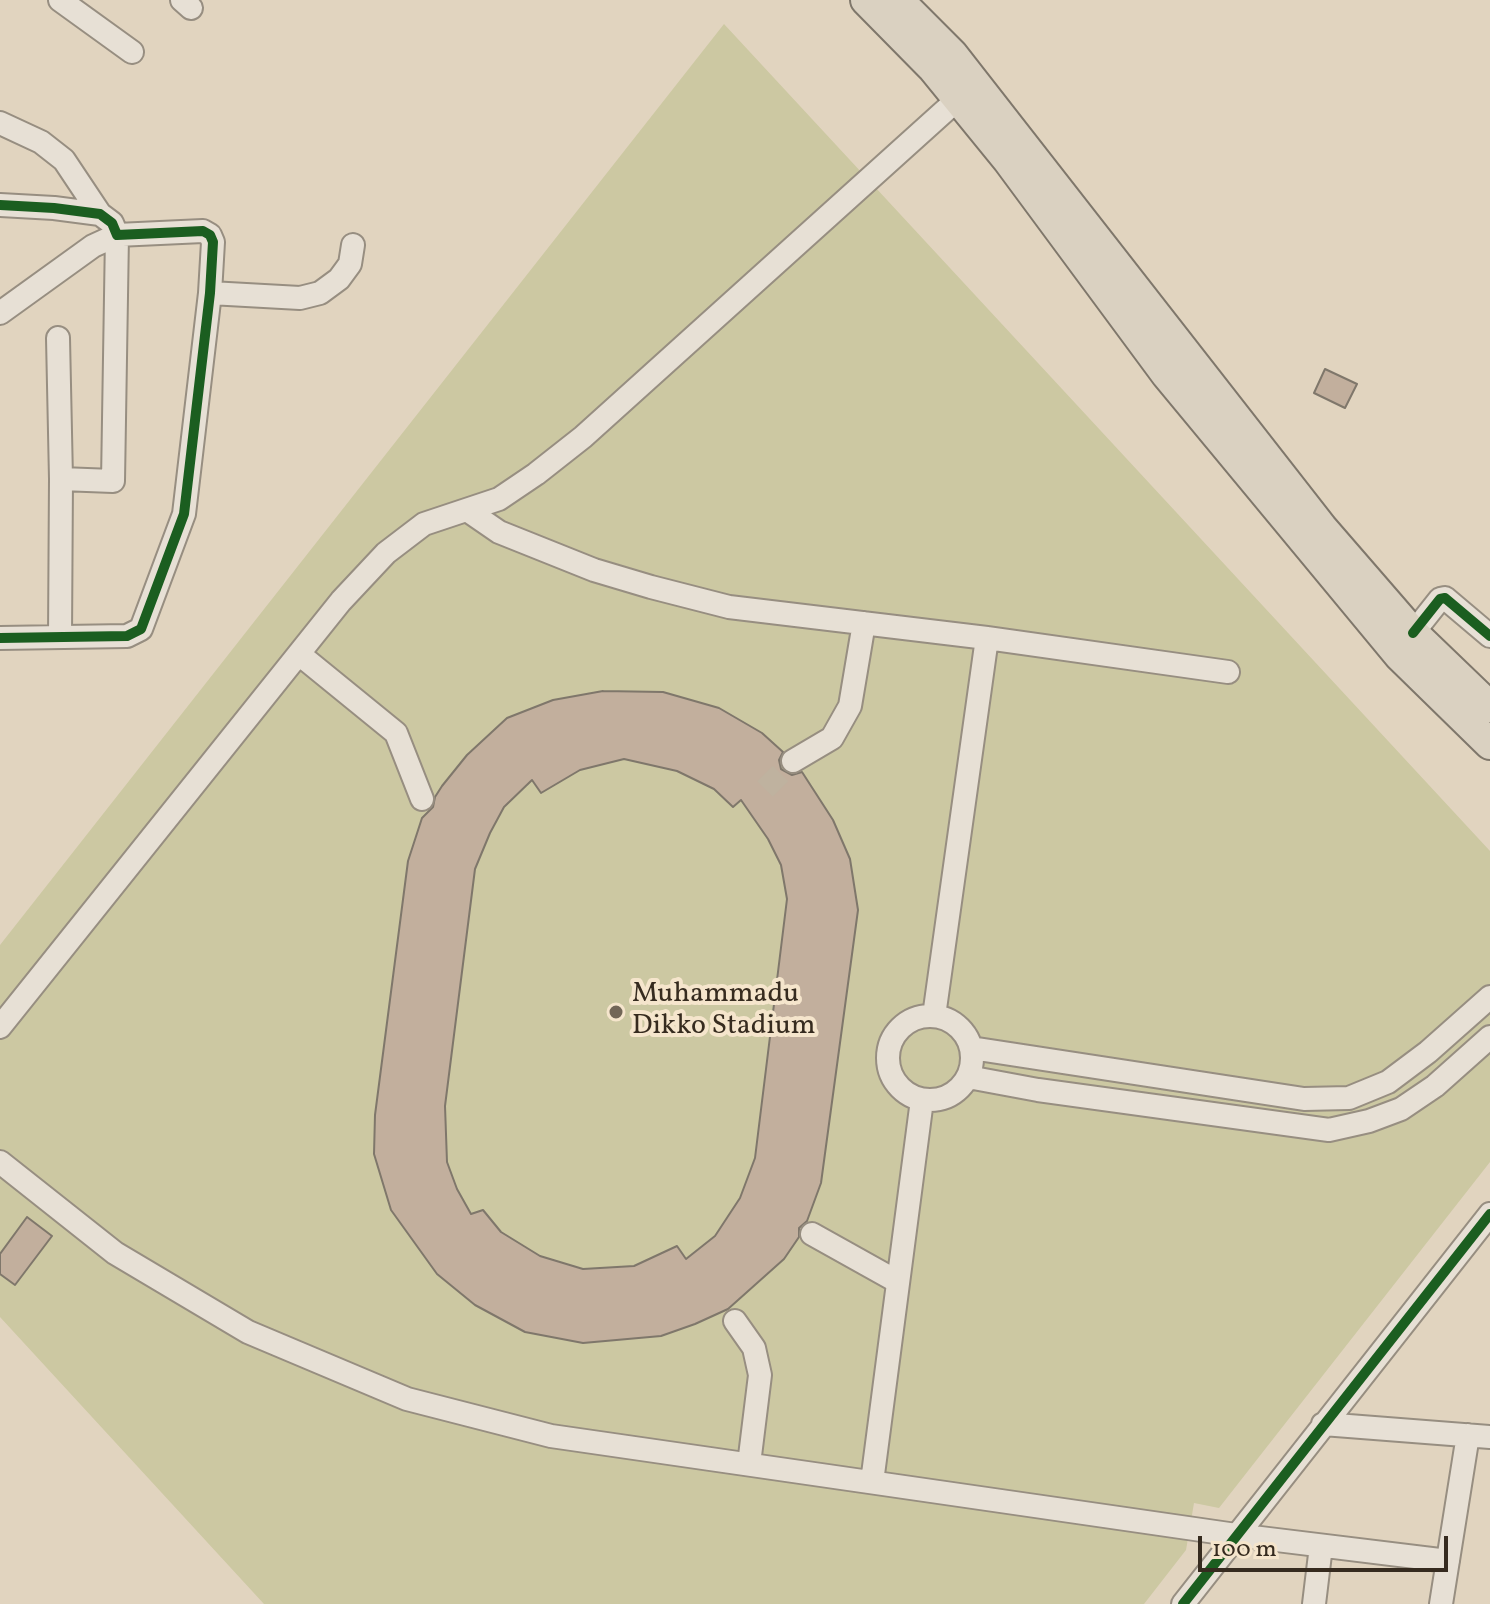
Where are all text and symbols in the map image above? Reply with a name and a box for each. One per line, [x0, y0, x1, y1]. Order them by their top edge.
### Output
place label: Muhammadu Dikko Stadium [632, 979, 815, 1045]
marker: Muhammadu Dikko Stadium [607, 1003, 625, 1021]
scale bar [1202, 1520, 1452, 1570]
text: 100 m [1212, 1533, 1277, 1567]

